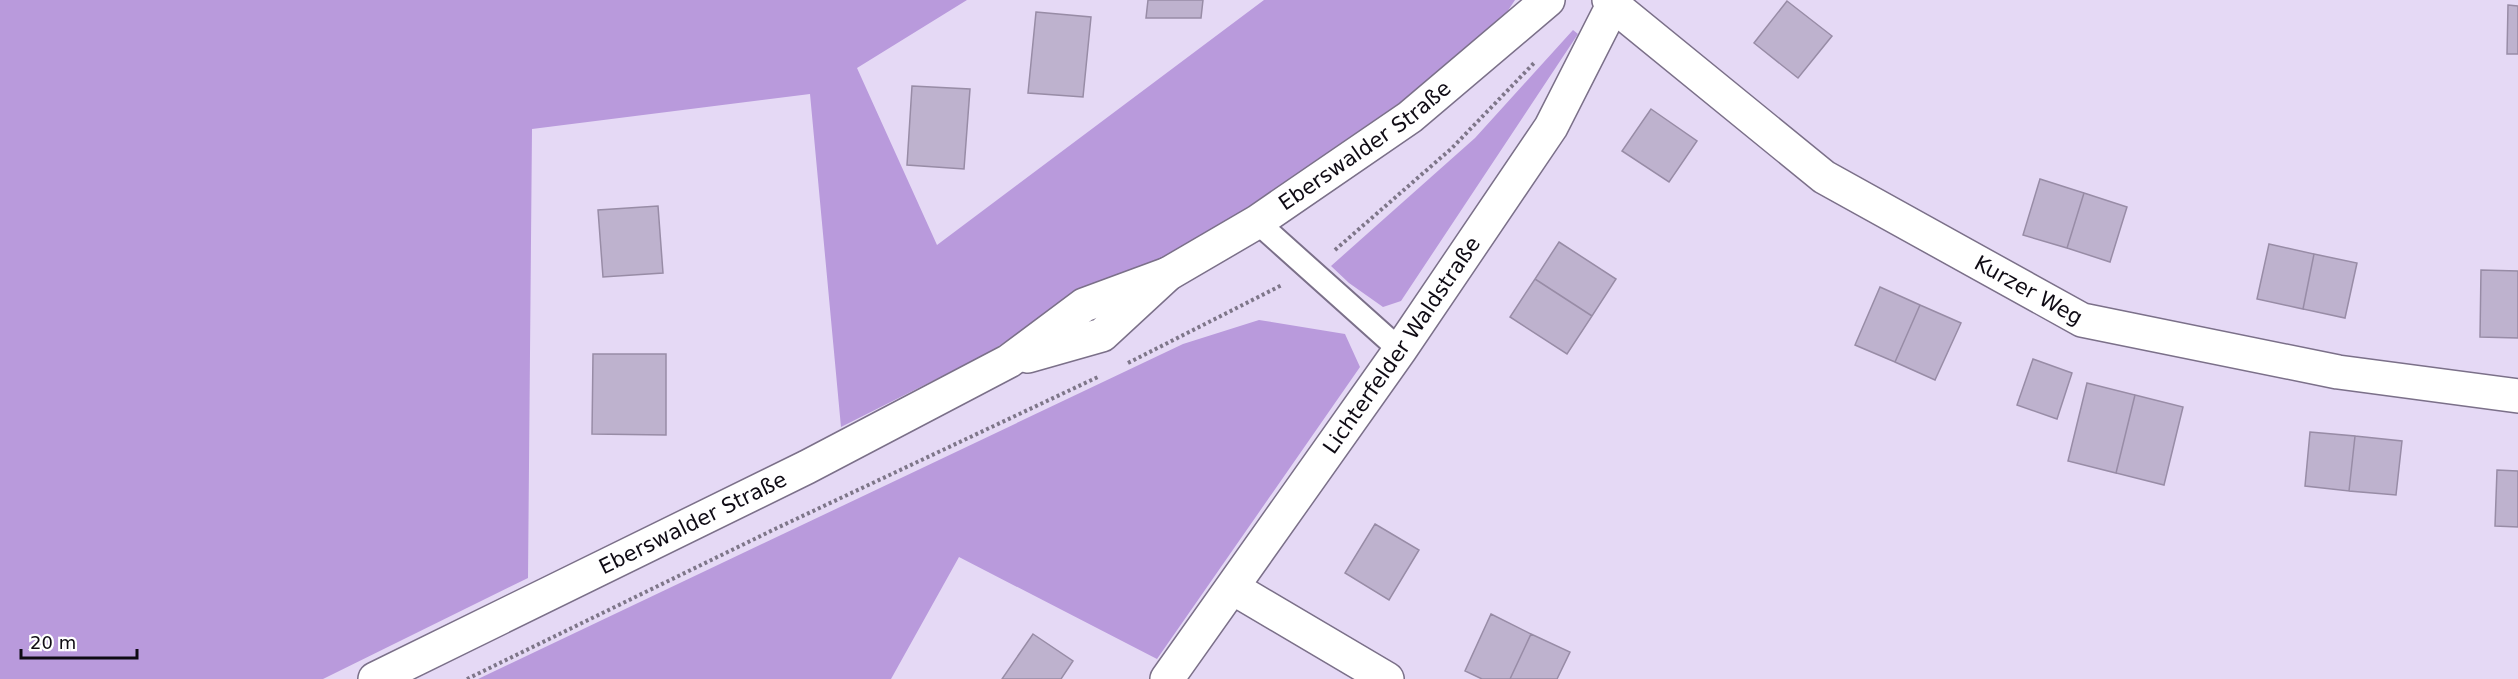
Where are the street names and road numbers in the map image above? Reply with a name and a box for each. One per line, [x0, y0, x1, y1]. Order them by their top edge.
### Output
street label: Eberswalder Straße [1274, 76, 1456, 215]
street label: Lichterfelder Waldstraße [1318, 232, 1485, 458]
street label: Kurzer Weg [1970, 251, 2087, 330]
street label: Eberswalder Straße [595, 467, 790, 579]

